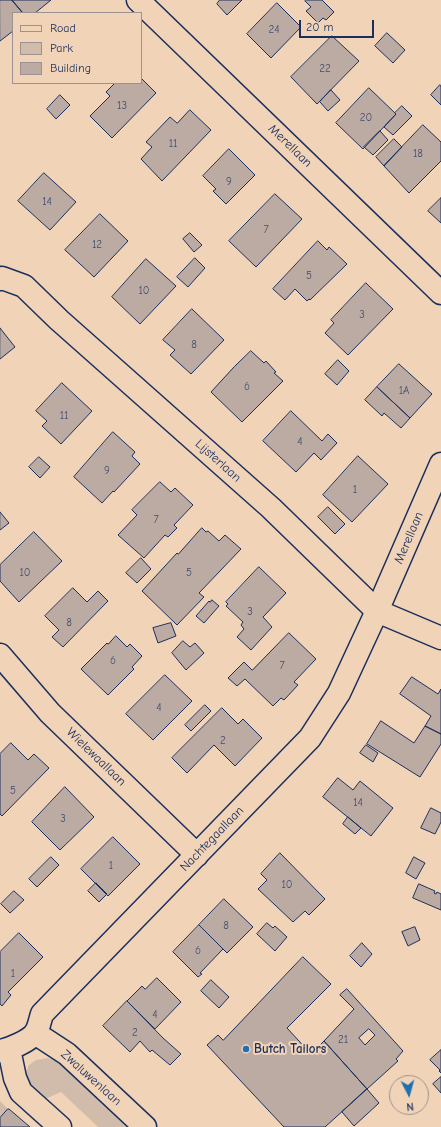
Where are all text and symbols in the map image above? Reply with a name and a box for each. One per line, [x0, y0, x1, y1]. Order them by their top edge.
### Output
legend [12, 12, 142, 84]
scale bar [301, 12, 376, 38]
text: 20 m [306, 20, 334, 34]
text: Road [50, 21, 76, 35]
house number: 24 [268, 23, 280, 37]
text: Park [50, 41, 73, 55]
text: Building [50, 61, 91, 75]
house number: 22 [319, 62, 331, 76]
house number: 13 [117, 99, 127, 113]
house number: 20 [360, 111, 372, 125]
street label: Merellaan [265, 121, 315, 171]
house number: 11 [169, 137, 177, 151]
house number: 18 [413, 147, 423, 161]
house number: 9 [226, 175, 232, 189]
house number: 14 [42, 195, 52, 209]
house number: 7 [263, 223, 269, 237]
house number: 12 [92, 238, 102, 252]
house number: 5 [306, 269, 312, 283]
house number: 10 [138, 284, 150, 298]
house number: 3 [359, 308, 365, 322]
house number: 8 [191, 338, 197, 352]
house number: 6 [244, 380, 250, 394]
house number: 1A [399, 384, 409, 398]
house number: 11 [60, 409, 68, 423]
house number: 4 [297, 435, 303, 449]
street label: Lijsterlaan [192, 436, 244, 486]
house number: 9 [104, 464, 110, 478]
house number: 1 [353, 483, 357, 497]
street label: Merellaan [391, 510, 427, 566]
house number: 7 [153, 513, 159, 527]
house number: 10 [19, 566, 31, 580]
house number: 5 [186, 566, 192, 580]
house number: 3 [247, 605, 253, 619]
house number: 8 [66, 616, 72, 630]
house number: 6 [110, 654, 116, 668]
house number: 7 [279, 659, 285, 673]
house number: 4 [156, 701, 162, 715]
street label: Wielewaallaan [63, 725, 129, 789]
house number: 2 [220, 734, 226, 748]
house number: 5 [10, 784, 16, 798]
house number: 14 [353, 796, 363, 810]
street label: Nachtegaallaan [177, 803, 247, 875]
house number: 3 [60, 812, 66, 826]
house number: 1 [109, 859, 113, 873]
house number: 10 [281, 878, 293, 892]
house number: 8 [223, 919, 229, 933]
house number: 6 [195, 944, 201, 958]
house number: 1 [11, 967, 15, 981]
house number: 4 [152, 1008, 158, 1022]
house number: 2 [132, 1026, 138, 1040]
house number: 21 [338, 1033, 348, 1047]
place label: Butch Tailors [254, 1041, 326, 1057]
marker: Butch Tailors [241, 1044, 251, 1054]
street label: Zwaluwenlaan [58, 1047, 124, 1109]
north arrow [389, 1075, 429, 1115]
text: N [406, 1100, 414, 1113]

